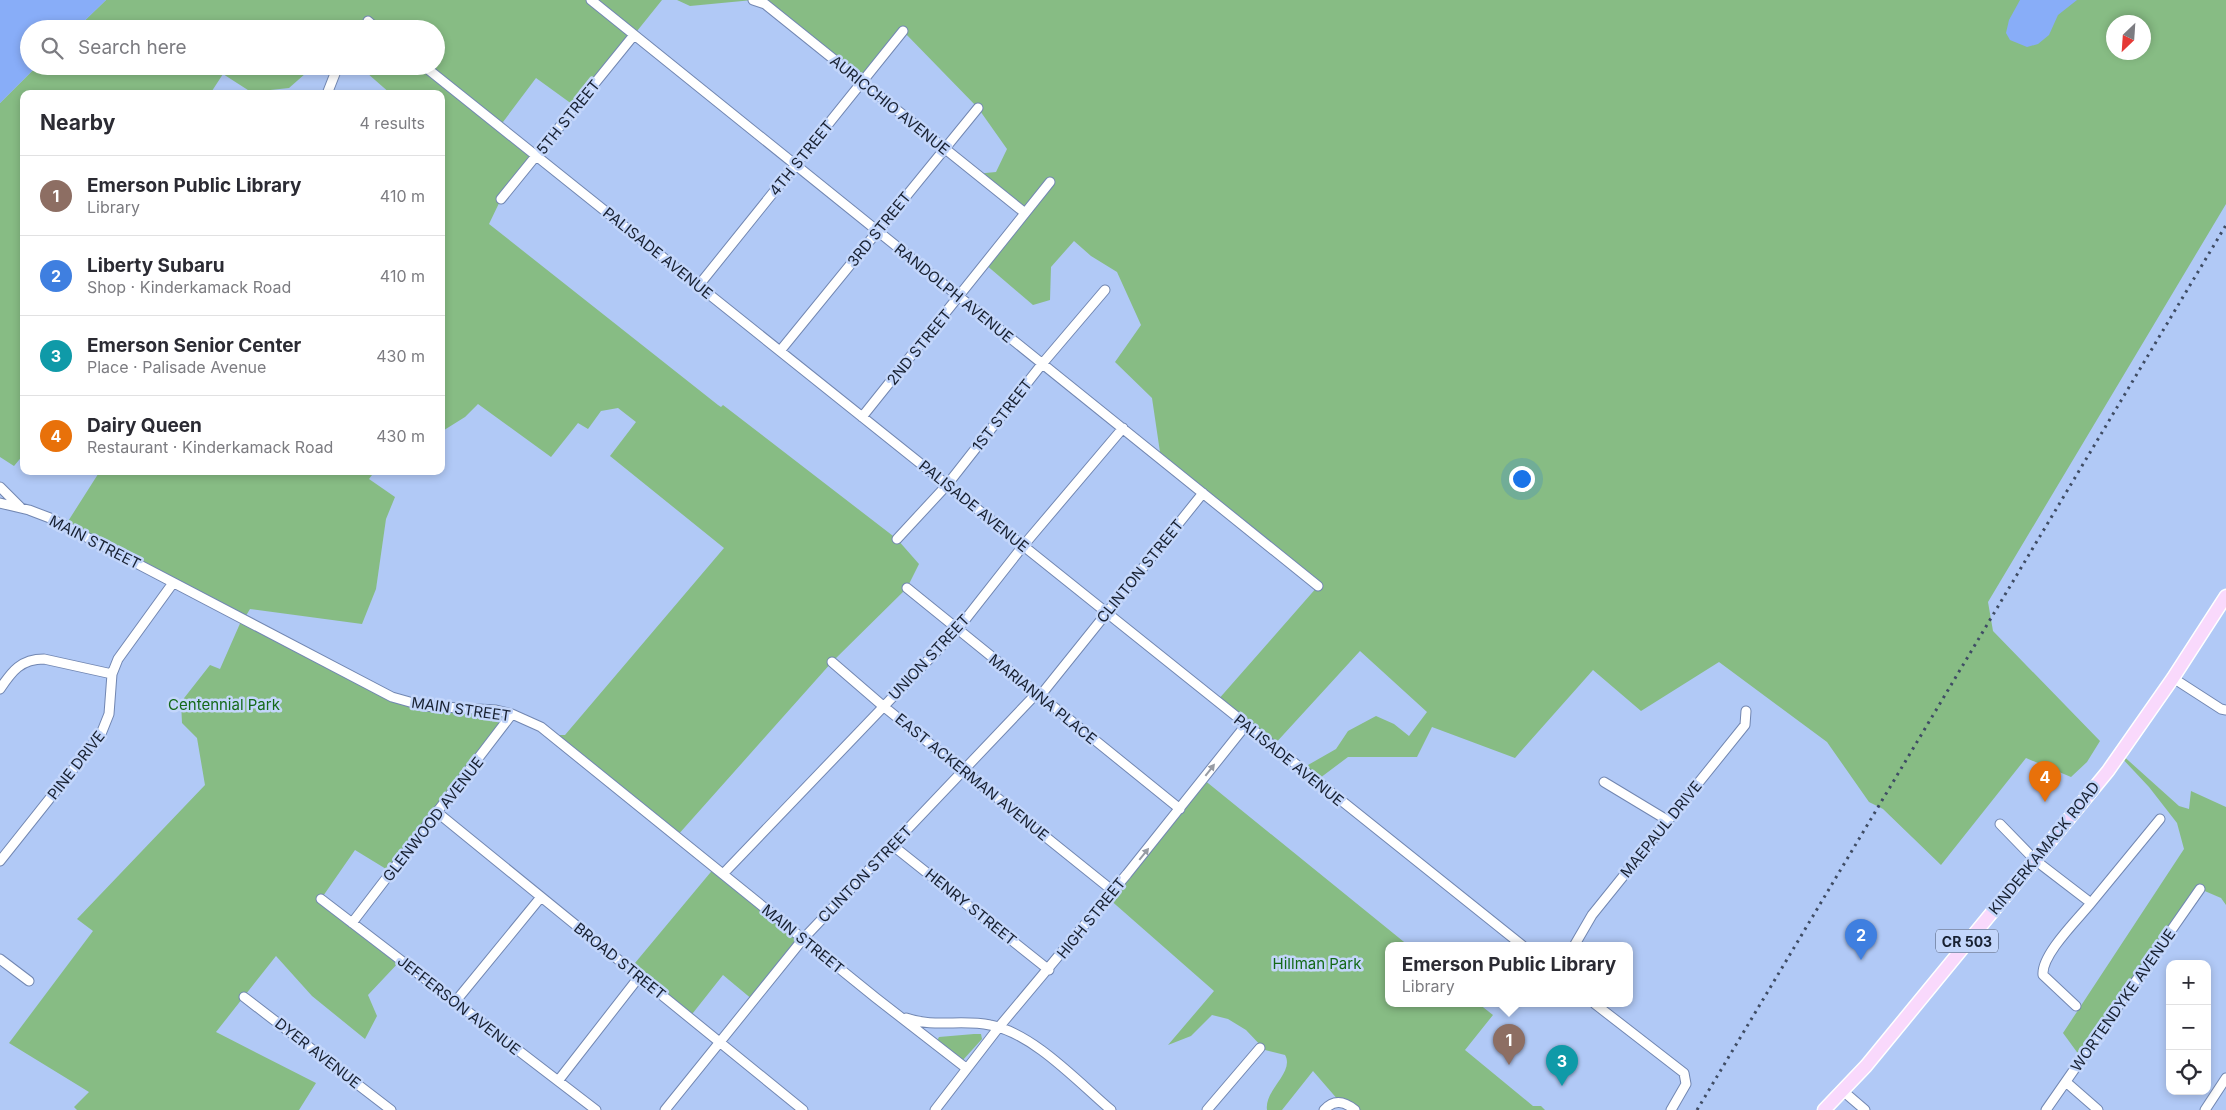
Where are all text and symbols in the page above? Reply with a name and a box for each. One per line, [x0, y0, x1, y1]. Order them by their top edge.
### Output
north arrow [2106, 15, 2151, 60]
search box [20, 20, 445, 75]
icon: search [38, 34, 66, 62]
text: Search here [78, 36, 187, 59]
street label: AURICCHIO AVENUE [827, 51, 953, 159]
street label: 5TH STREET [532, 76, 604, 158]
text: Nearby [40, 110, 115, 135]
text: 4 results [360, 113, 425, 133]
street label: 4TH STREET [765, 116, 837, 200]
text: Emerson Public Library [87, 174, 302, 197]
text: 1 [53, 186, 59, 206]
text: 410 m [380, 186, 425, 206]
street label: 3RD STREET [843, 188, 915, 270]
text: Library [87, 197, 140, 217]
street label: PALISADE AVENUE [599, 203, 717, 303]
street label: RANDOLPH AVENUE [891, 239, 1017, 347]
text: Liberty Subaru [87, 254, 225, 277]
text: 2 [51, 266, 61, 286]
text: 410 m [380, 266, 425, 286]
text: Shop · Kinderkamack Road [87, 277, 291, 297]
street label: 2ND STREET [883, 305, 955, 389]
text: Emerson Senior Center [87, 334, 301, 357]
text: 3 [51, 346, 61, 366]
text: 430 m [376, 346, 425, 366]
text: Place · Palisade Avenue [87, 357, 266, 377]
street label: 1ST STREET [968, 375, 1036, 455]
text: Dairy Queen [87, 414, 202, 437]
text: 4 [51, 426, 61, 446]
text: 430 m [376, 426, 425, 446]
text: Restaurant · Kinderkamack Road [87, 437, 333, 457]
street label: PALISADE AVENUE [915, 456, 1033, 556]
your location [1509, 466, 1535, 492]
street label: MAIN STREET [46, 511, 144, 573]
street label: CLINTON STREET [1092, 515, 1188, 627]
street label: UNION STREET [884, 610, 974, 704]
street label: MARIANNA PLACE [985, 650, 1101, 748]
street label: MAIN STREET [410, 693, 512, 725]
park label: Centennial Park [168, 695, 281, 714]
street label: EAST ACKERMAN AVENUE [891, 709, 1053, 845]
street label: PALISADE AVENUE [1230, 710, 1348, 810]
street label: PINE DRIVE [43, 727, 109, 803]
street label: GLENWOOD AVENUE [378, 753, 488, 885]
pin: 4 [2029, 761, 2061, 802]
one-way arrow [1205, 764, 1216, 777]
street label: MAEPAUL DRIVE [1616, 777, 1706, 881]
street label: KINDERKAMACK ROAD [1984, 778, 2104, 918]
street label: CLINTON STREET [814, 821, 916, 927]
one-way arrow [1138, 848, 1150, 860]
street label: HENRY STREET [922, 864, 1020, 950]
street label: HIGH STREET [1053, 874, 1129, 962]
street label: MAIN STREET [758, 900, 848, 978]
street label: BROAD STREET [570, 918, 670, 1004]
pin: 2 [1845, 919, 1877, 960]
street label: WORTENDYKE AVENUE [2066, 925, 2180, 1075]
road number: CR 503 [1936, 929, 1998, 952]
popup [1385, 942, 1633, 1007]
street label: JEFFERSON AVENUE [394, 951, 524, 1059]
text: Emerson Public Library [1402, 953, 1616, 976]
park label: Hillman Park [1273, 954, 1362, 973]
map controls [2166, 960, 2211, 1095]
button: + [2166, 960, 2211, 1005]
text: Library [1402, 976, 1455, 996]
button: − [2166, 1005, 2211, 1050]
street label: DYER AVENUE [271, 1014, 365, 1092]
pin: 1 [1493, 1024, 1525, 1065]
pin: 3 [1546, 1045, 1578, 1086]
button: locate [2166, 1050, 2211, 1095]

